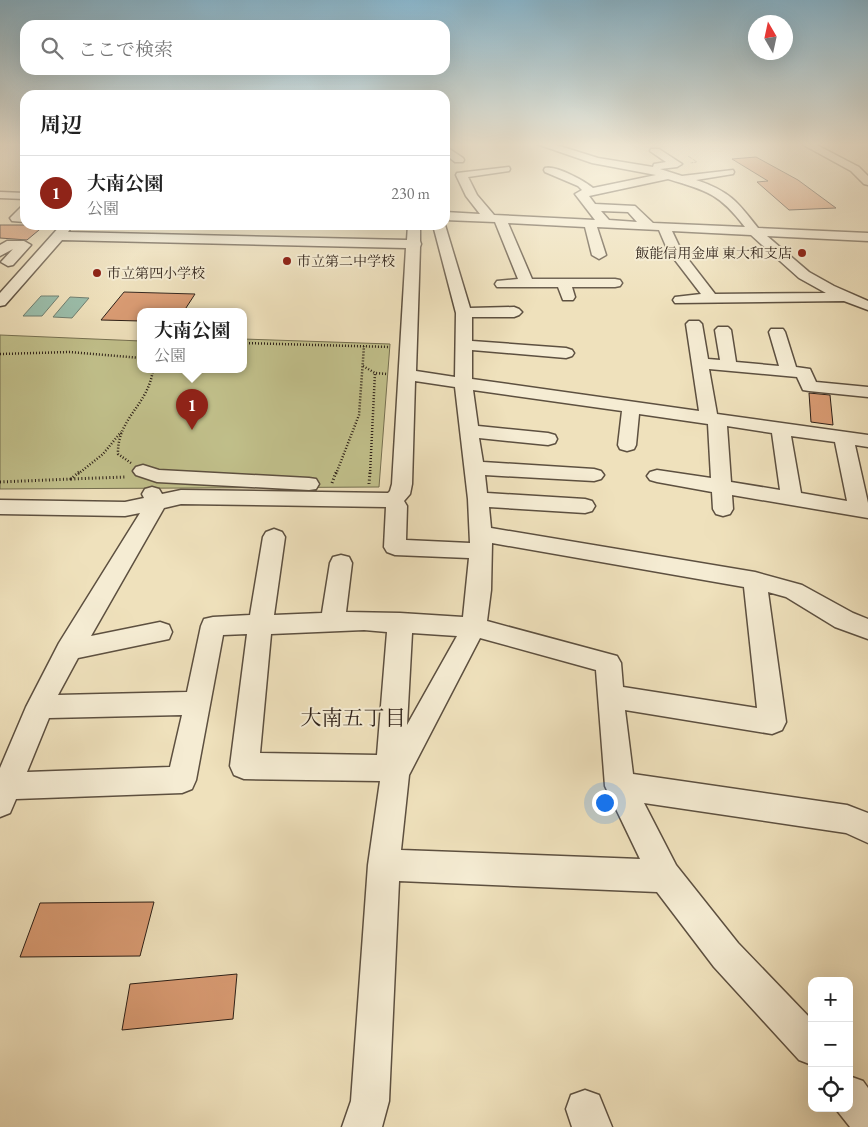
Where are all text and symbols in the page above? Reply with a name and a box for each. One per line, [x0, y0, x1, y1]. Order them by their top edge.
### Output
north arrow [748, 15, 793, 60]
search box [20, 20, 450, 75]
icon: search [38, 34, 66, 62]
text: ここで検索 [78, 37, 173, 62]
text: 周辺 [40, 111, 82, 138]
text: 大南公園 [87, 171, 163, 196]
text: 1 [52, 183, 60, 204]
text: 230 m [391, 183, 430, 204]
text: 公園 [87, 198, 119, 219]
place label: 飯能信用金庫 東大和支店 [635, 244, 792, 262]
marker: 飯能信用金庫 東大和支店 [796, 247, 808, 259]
place label: 市立第二中学校 [297, 252, 395, 270]
marker: 市立第二中学校 [281, 255, 293, 267]
place label: 市立第四小学校 [107, 264, 205, 282]
marker: 市立第四小学校 [91, 267, 103, 279]
popup [137, 308, 247, 373]
text: 大南公園 [154, 318, 230, 343]
text: 公園 [154, 345, 186, 366]
pin: 1 [176, 389, 208, 430]
district label: 大南五丁目 [301, 704, 406, 731]
your location [592, 790, 618, 816]
map controls [808, 977, 853, 1112]
button: + [808, 977, 853, 1022]
button: − [808, 1022, 853, 1067]
button: locate [808, 1067, 853, 1112]

